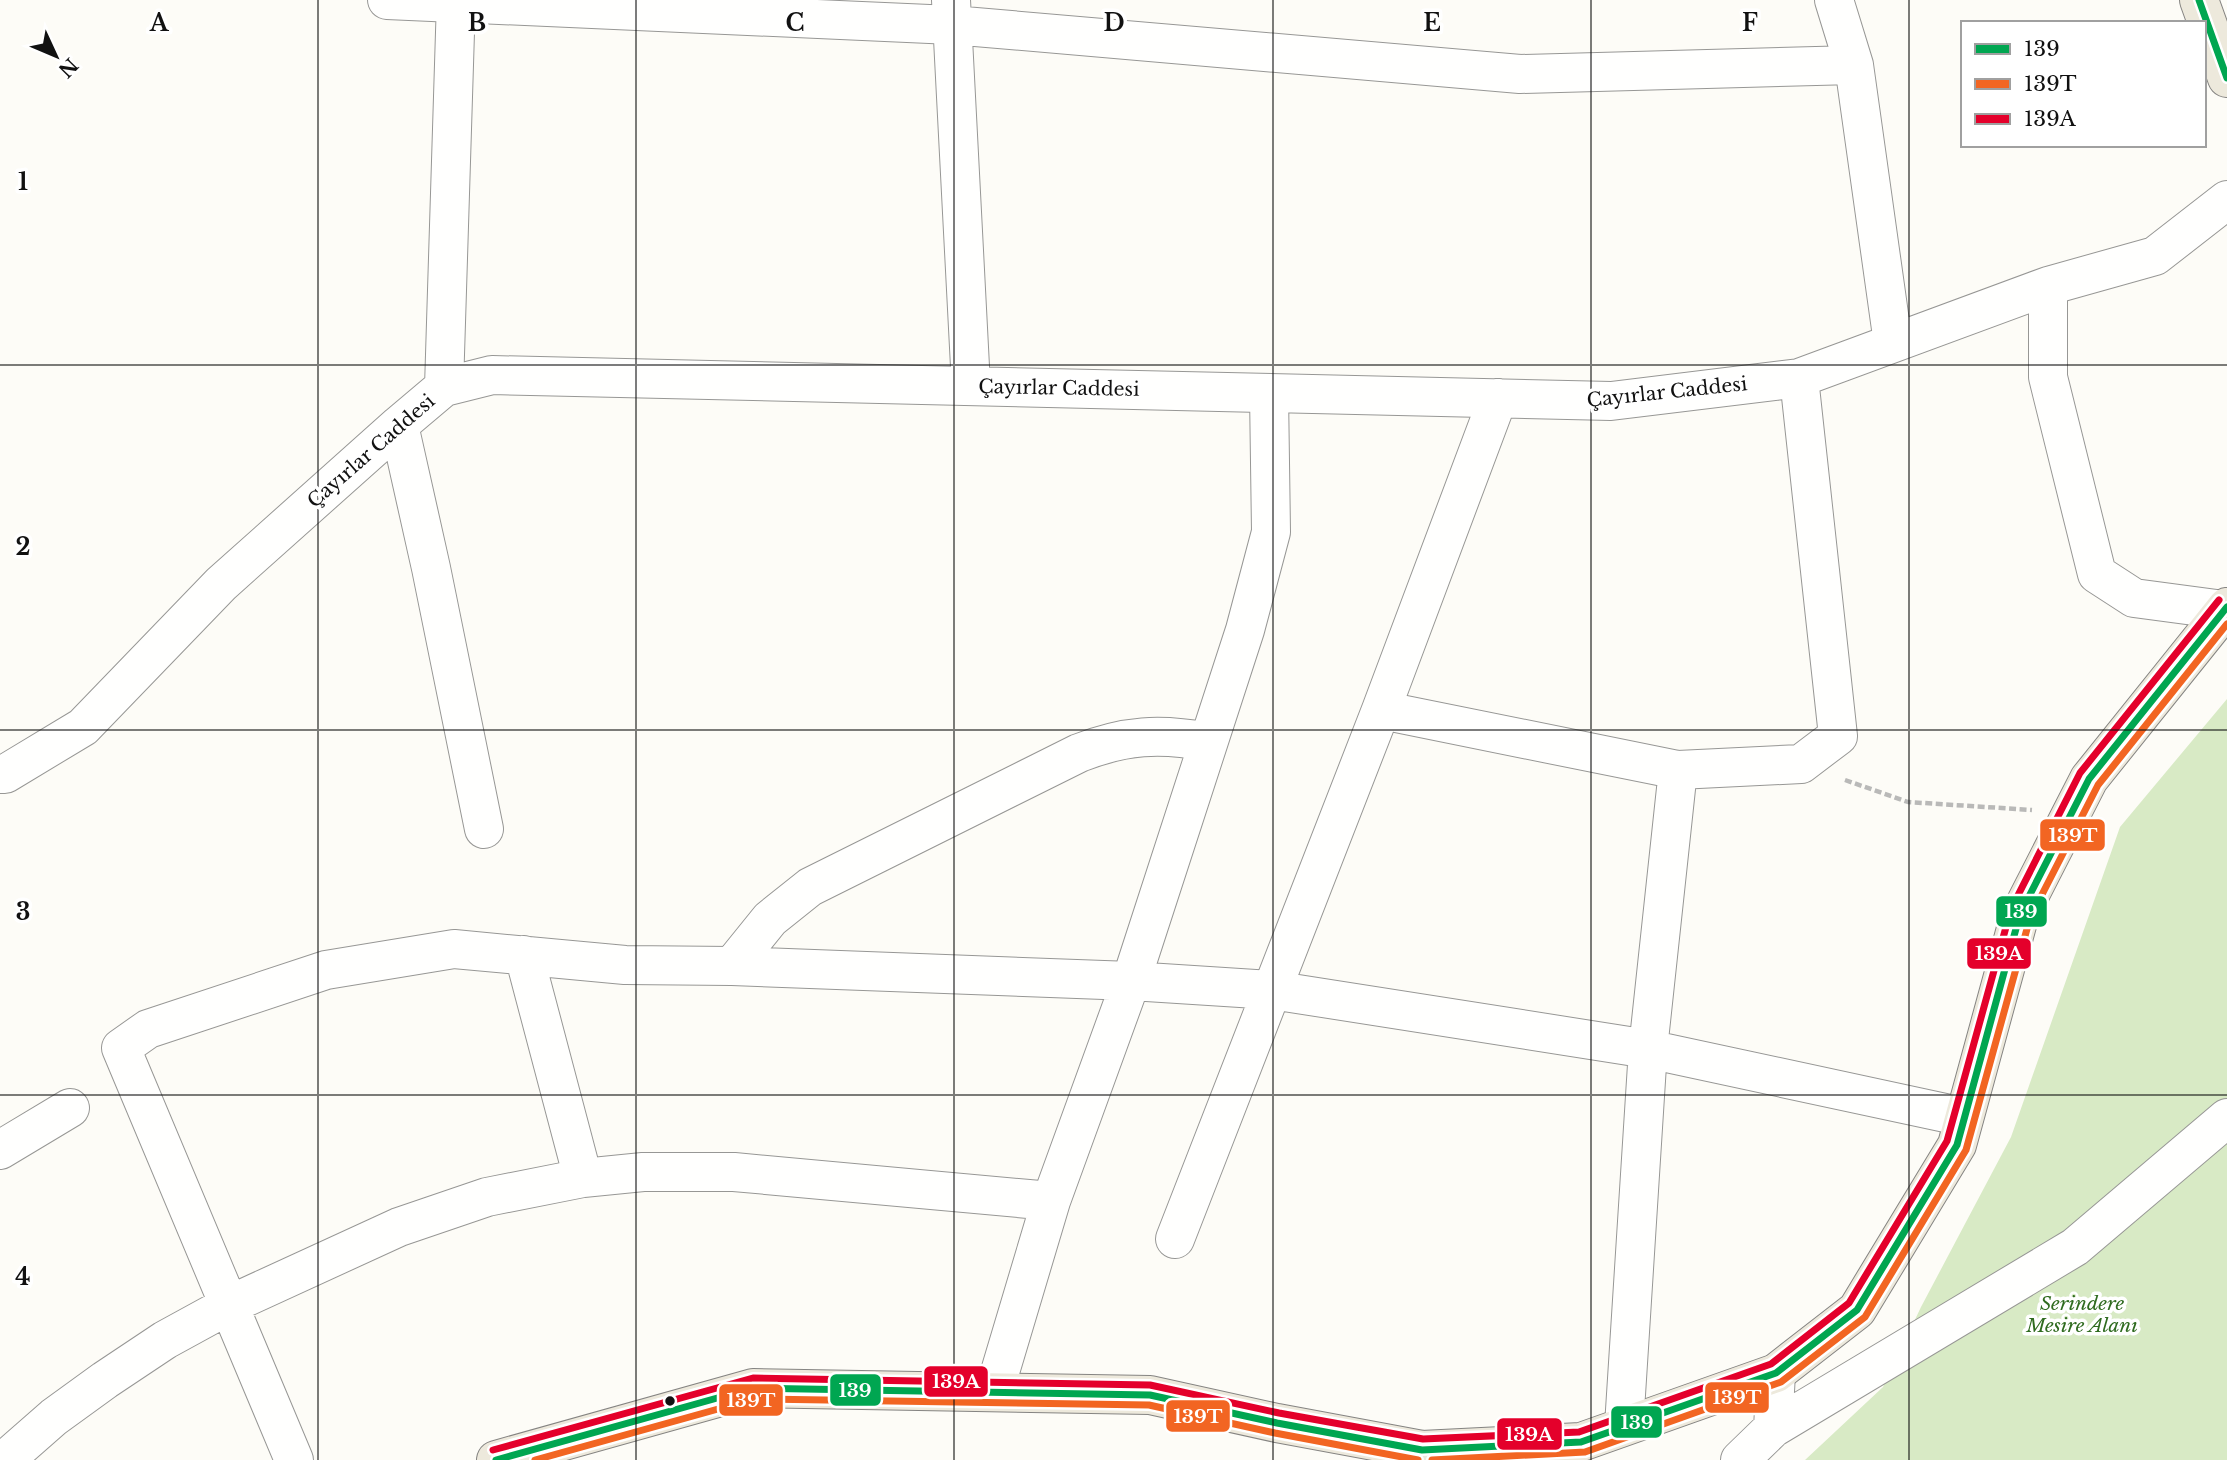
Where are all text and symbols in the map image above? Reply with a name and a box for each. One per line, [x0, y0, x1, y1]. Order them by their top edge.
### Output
text: A [149, 9, 170, 37]
text: B [468, 9, 486, 37]
text: C [786, 9, 804, 37]
text: D [1103, 9, 1125, 37]
text: E [1423, 9, 1441, 37]
text: F [1742, 9, 1758, 37]
north arrow [21, 21, 91, 91]
legend [1961, 21, 2206, 147]
text: 139 [2024, 36, 2060, 62]
text: N [53, 53, 82, 82]
text: 139T [2024, 71, 2077, 97]
text: 139A [2024, 106, 2076, 132]
text: 1 [18, 168, 28, 196]
street label: Çayırlar Caddesi [1586, 372, 1749, 412]
street label: Çayırlar Caddesi [978, 375, 1140, 401]
street label: Çayırlar Caddesi [303, 389, 440, 513]
text: 2 [16, 533, 30, 561]
line badge: 139T [2039, 818, 2106, 852]
text: 139T [2049, 824, 2098, 847]
line badge: 139 [1995, 895, 2048, 928]
text: 3 [16, 898, 30, 926]
text: 139 [2004, 900, 2038, 923]
line badge: 139A [1966, 937, 2032, 970]
text: 139A [1975, 942, 2024, 965]
text: 4 [15, 1263, 31, 1291]
park label: Serindere Mesire Alanı [2025, 1292, 2138, 1337]
line badge: 139A [923, 1365, 989, 1398]
text: 139A [932, 1370, 981, 1393]
line badge: 139 [829, 1373, 882, 1407]
text: 139 [838, 1379, 872, 1402]
line badge: 139T [1704, 1381, 1770, 1414]
line badge: 139T [718, 1383, 784, 1417]
text: 139T [1713, 1386, 1762, 1409]
text: 139T [727, 1389, 776, 1412]
unlabelled marker [663, 1394, 677, 1408]
line badge: 139T [1165, 1399, 1231, 1433]
text: 139T [1174, 1405, 1223, 1428]
line badge: 139 [1610, 1405, 1663, 1439]
text: 139 [1620, 1411, 1654, 1434]
line badge: 139A [1496, 1417, 1563, 1451]
text: 139A [1505, 1423, 1554, 1446]

